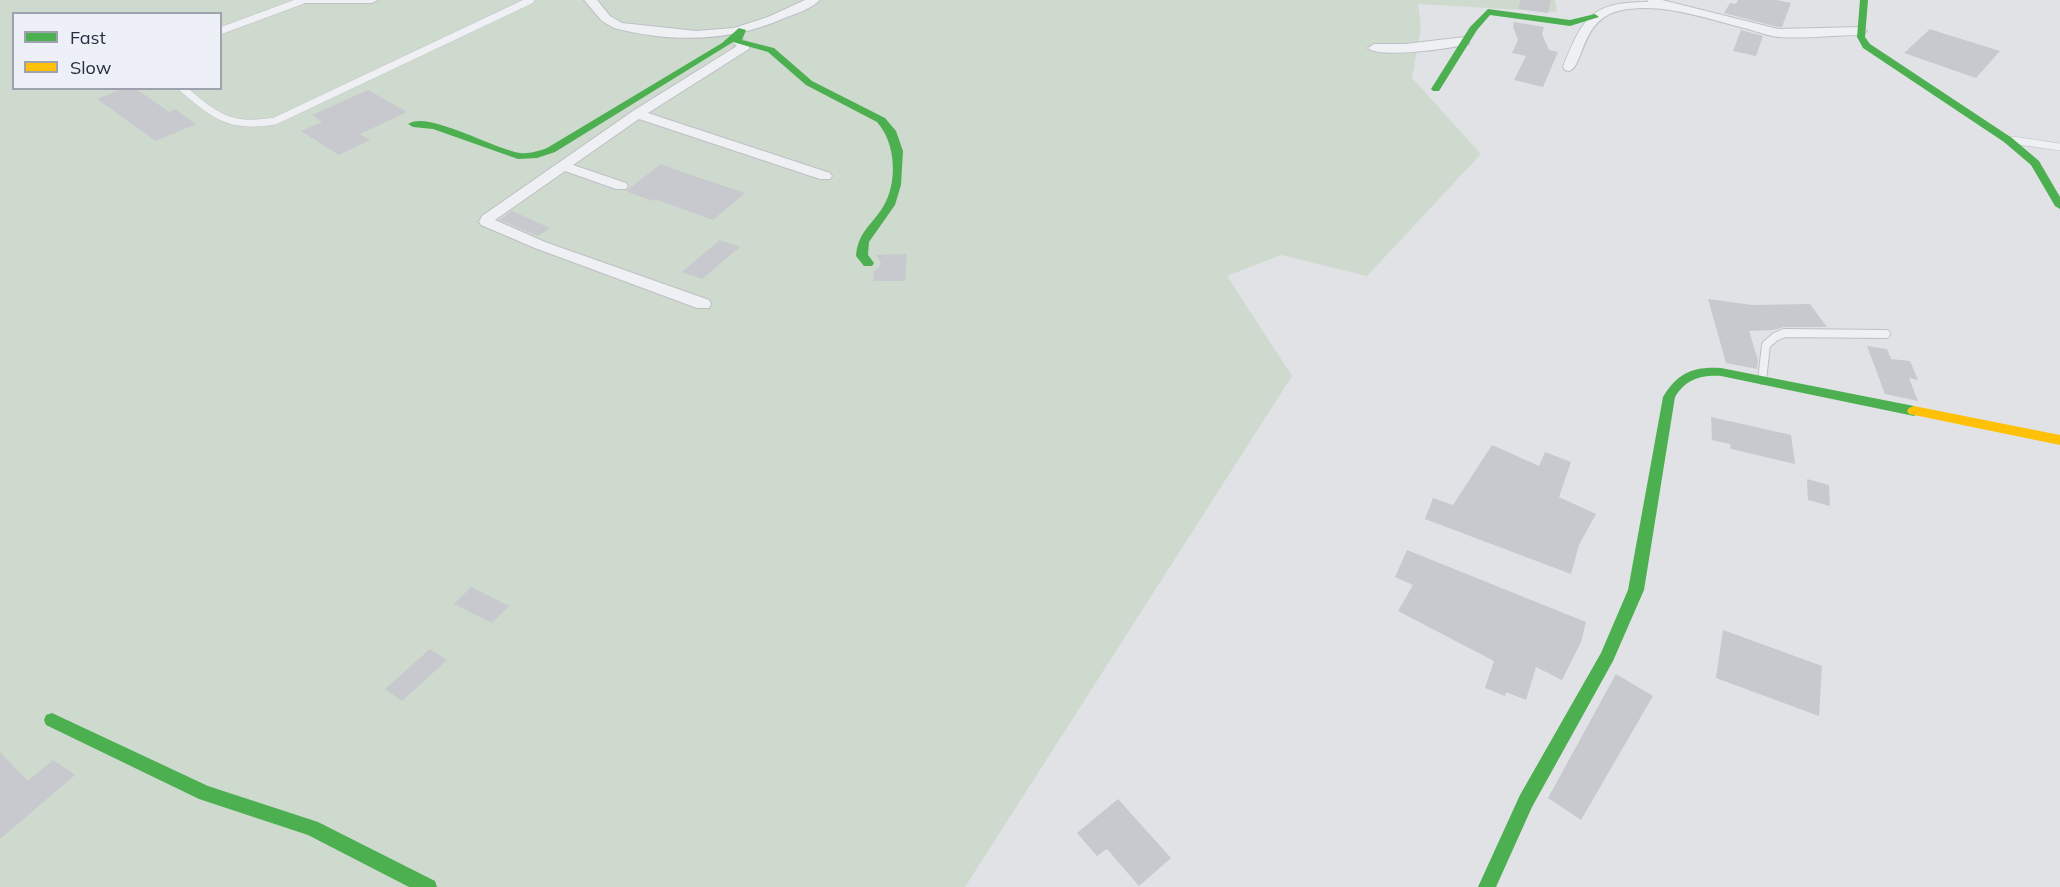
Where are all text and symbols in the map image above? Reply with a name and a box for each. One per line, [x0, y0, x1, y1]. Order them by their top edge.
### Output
legend [12, 12, 222, 90]
text: Fast [70, 26, 106, 49]
text: Slow [70, 56, 111, 79]

